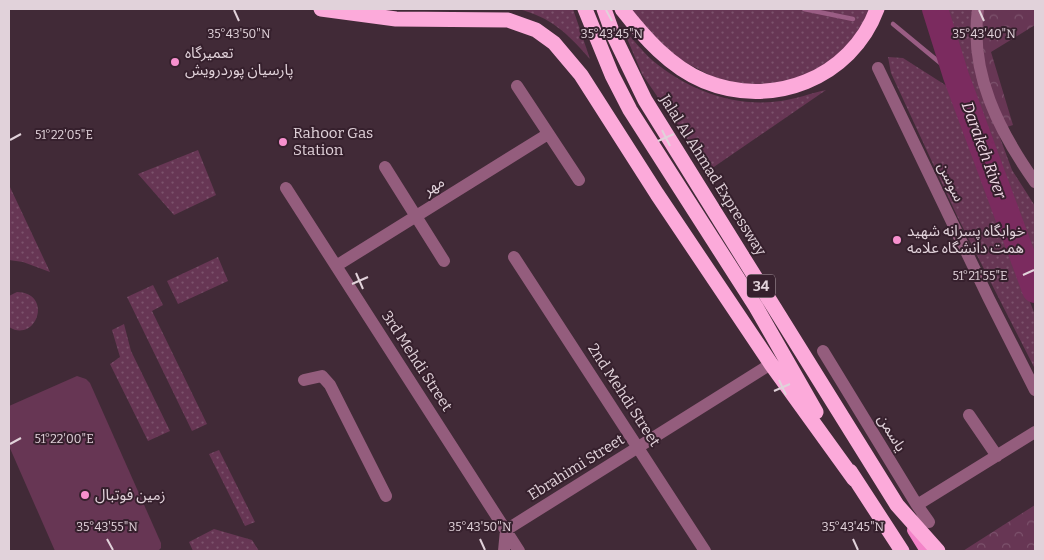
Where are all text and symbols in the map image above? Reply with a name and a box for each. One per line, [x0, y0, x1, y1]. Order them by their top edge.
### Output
text: 35°43'50"N [208, 27, 271, 41]
text: 35°43'45"N [581, 27, 644, 41]
text: 35°43'40"N [952, 27, 1016, 41]
place label: تعمیرگاه پارسیان پوردرویش [185, 44, 293, 80]
marker: تعمیرگاه پارسیان پوردرویش [169, 56, 181, 68]
street label: Jalal Al Ahmad Expressway [655, 90, 770, 259]
water label: Darakeh River [958, 99, 1011, 202]
place label: Rahoor Gas Station [293, 124, 373, 159]
text: 51°22'05"E [35, 128, 93, 142]
marker: Rahoor Gas Station [277, 136, 289, 148]
street label: سوسن [934, 159, 968, 205]
street label: مهر [419, 173, 448, 200]
place label: خوابگاه پسرانه شهید همت دانشگاه علامه [907, 222, 1025, 257]
marker: خوابگاه پسرانه شهید همت دانشگاه علامه [891, 234, 903, 246]
text: 51°21'55"E [953, 269, 1008, 283]
road number: 34 [747, 274, 775, 298]
street label: 3rd Mehdi Street [378, 308, 456, 415]
street label: 2nd Mehdi Street [584, 340, 664, 450]
street label: یاسمن [874, 411, 910, 455]
street label: Ebrahimi Street [524, 430, 628, 504]
text: 51°22'00"E [34, 432, 94, 446]
place label: زمین فوتبال [95, 486, 166, 504]
marker: زمین فوتبال [79, 489, 91, 501]
text: 35°43'55"N [76, 520, 138, 534]
text: 35°43'50"N [449, 520, 512, 534]
text: 35°43'45"N [822, 520, 885, 534]

